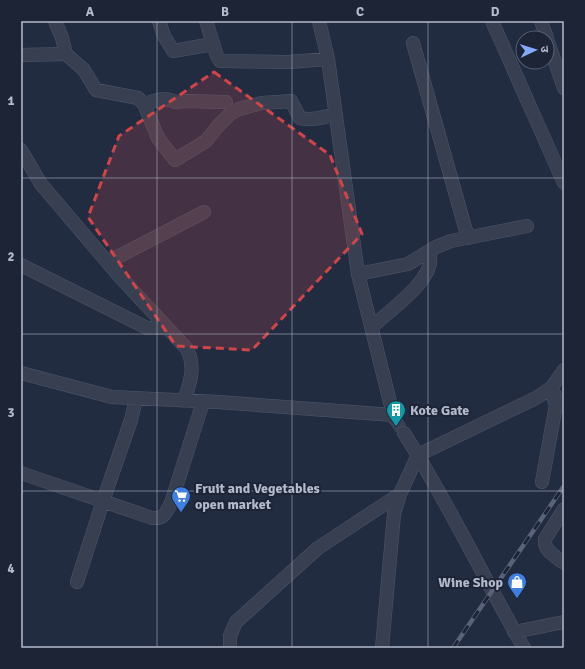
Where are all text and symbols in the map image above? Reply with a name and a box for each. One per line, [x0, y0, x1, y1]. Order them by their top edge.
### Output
text: A [86, 4, 95, 20]
text: B [221, 4, 229, 20]
text: C [356, 4, 364, 20]
text: D [491, 4, 500, 20]
north arrow [515, 30, 555, 70]
text: उ [538, 46, 551, 54]
text: 1 [7, 93, 15, 109]
text: 2 [7, 249, 15, 265]
building icon: Kote Gate [385, 399, 407, 427]
place label: Kote Gate [410, 402, 469, 419]
text: 3 [7, 405, 15, 421]
place label: Fruit and Vegetables open market [195, 480, 320, 513]
supermarket icon: Fruit and Vegetables open market [170, 485, 192, 513]
text: 4 [7, 561, 15, 577]
shop icon: Wine Shop [506, 571, 528, 599]
place label: Wine Shop [438, 574, 503, 591]

